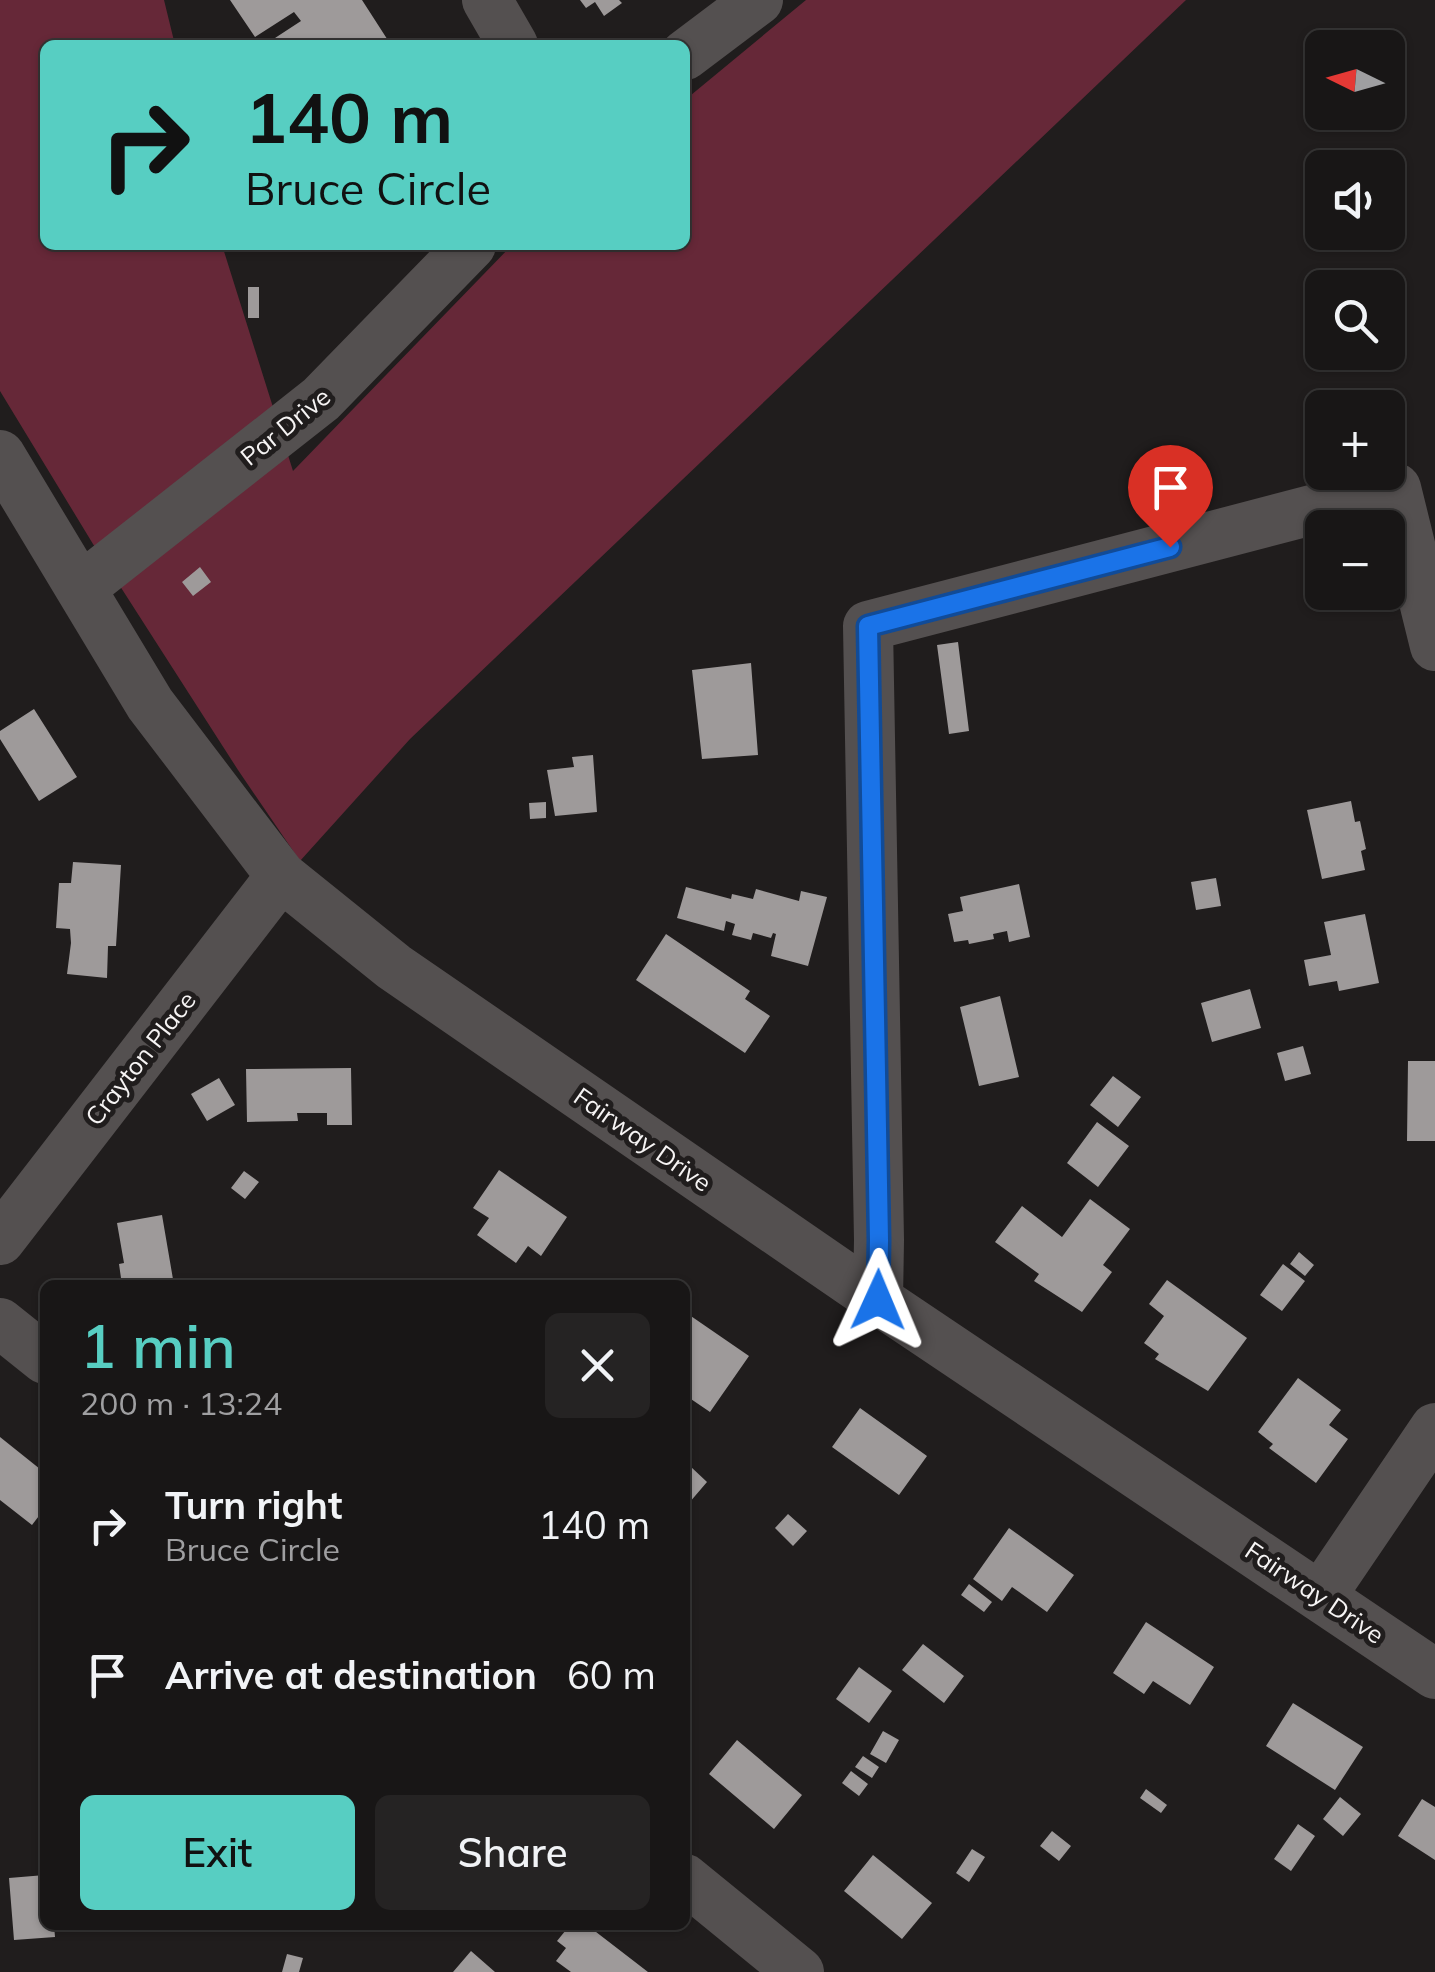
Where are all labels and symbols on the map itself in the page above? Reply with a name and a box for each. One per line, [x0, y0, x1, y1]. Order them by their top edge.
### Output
north arrow [1305, 30, 1405, 130]
street label: Par Drive [234, 380, 336, 472]
pin [1128, 445, 1213, 548]
street label: Crayton Place [78, 985, 202, 1131]
street label: Fairway Drive [568, 1080, 718, 1198]
position arrow [826, 1248, 930, 1352]
street label: Fairway Drive [1240, 1534, 1390, 1650]

